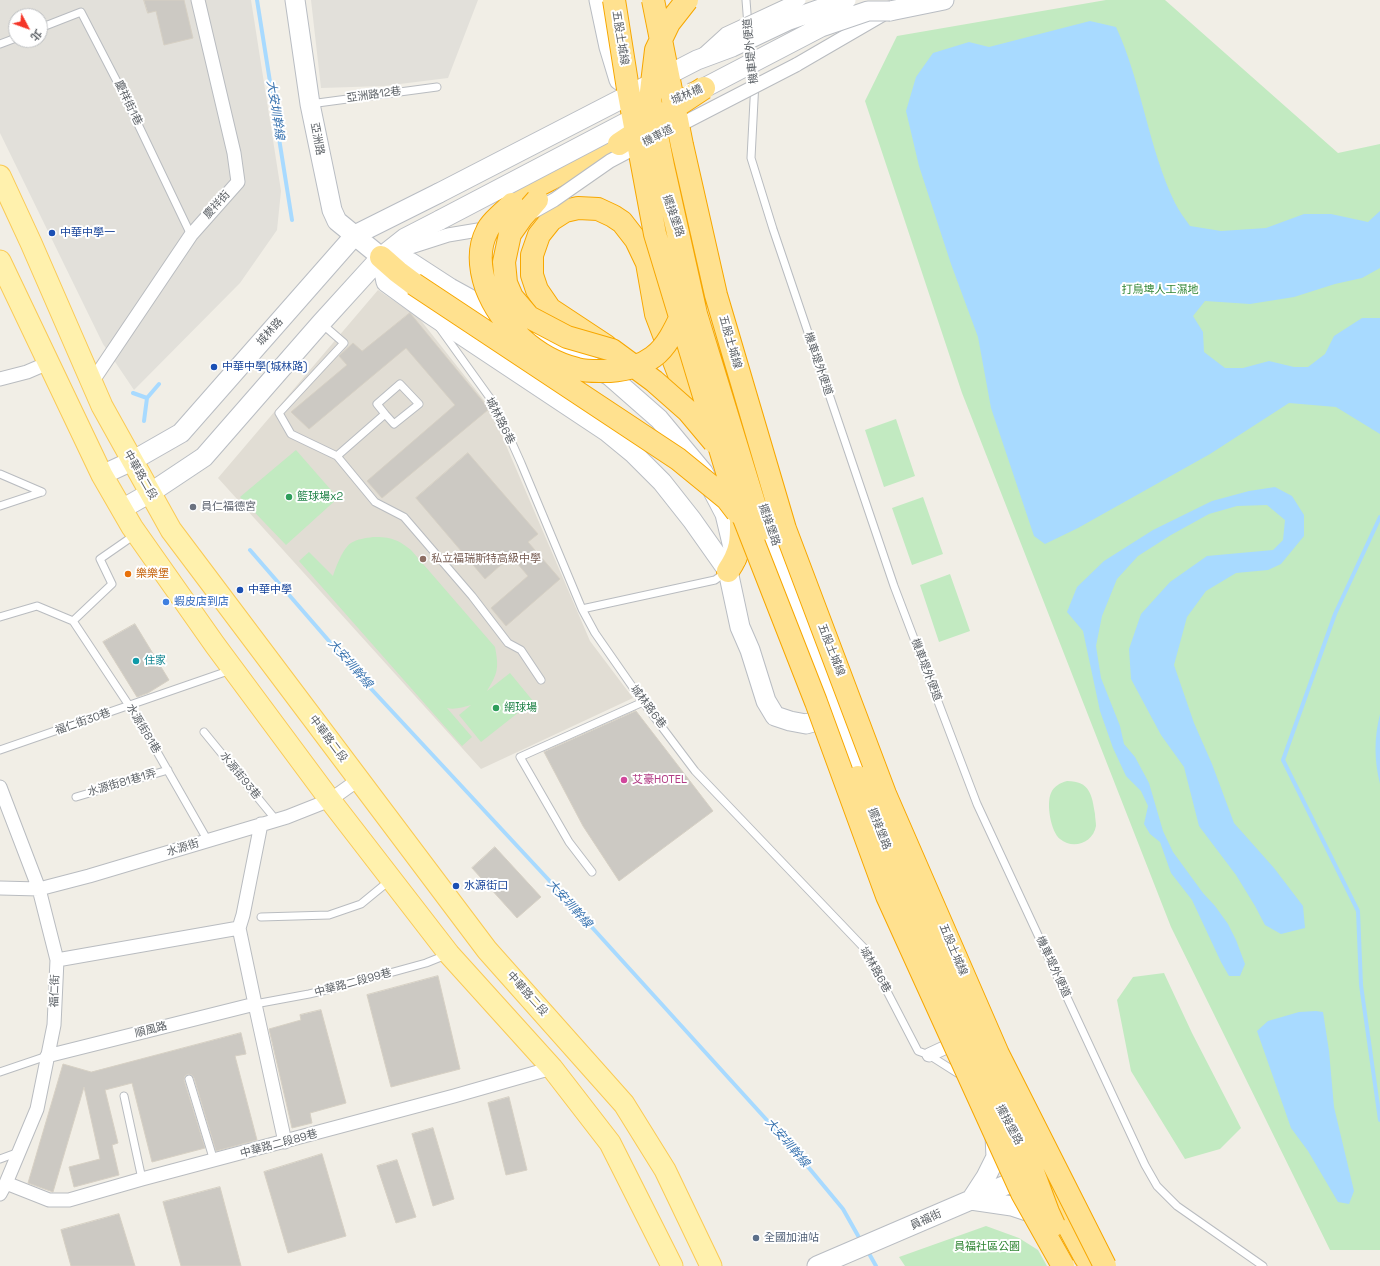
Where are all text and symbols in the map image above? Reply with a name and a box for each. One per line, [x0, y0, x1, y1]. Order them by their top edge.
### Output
north arrow [8, 8, 48, 48]
street label: 五股土城線 [609, 10, 631, 66]
street label: 機車堤外便道 [741, 17, 761, 85]
text: 北 [27, 26, 45, 44]
street label: 慶祥街1巷 [111, 78, 145, 128]
water label: 大安圳幹線 [263, 79, 287, 141]
street label: 城林橋 [669, 82, 705, 108]
street label: 亞洲路12巷 [346, 85, 402, 105]
street label: 亞洲路 [307, 122, 327, 156]
street label: 機車道 [640, 123, 676, 149]
street label: 慶祥街 [201, 188, 233, 222]
street label: 擺接堡路 [660, 193, 686, 239]
place label: 中華中學一 [60, 226, 115, 240]
marker: 中華中學一 [47, 228, 57, 238]
park label: 打鳥埤人工濕地 [1122, 283, 1198, 297]
street label: 五股土城線 [716, 314, 744, 370]
street label: 城林路 [254, 315, 286, 349]
street label: 機車堤外便道 [801, 331, 835, 397]
place label: 中華中學(城林路) [222, 360, 307, 374]
marker: 中華中學(城林路) [209, 362, 219, 372]
street label: 城林路6巷 [483, 395, 517, 447]
street label: 中華路二段 [121, 448, 159, 502]
place label: 籃球場x2 [297, 490, 343, 504]
marker: 籃球場x2 [284, 492, 294, 502]
place label: 員仁福德宮 [201, 500, 256, 514]
marker: 員仁福德宮 [188, 502, 198, 512]
street label: 擺接堡路 [756, 502, 782, 548]
place label: 私立福瑞斯特高級中學 [431, 552, 541, 566]
marker: 私立福瑞斯特高級中學 [418, 554, 428, 564]
place label: 樂樂堡 [136, 567, 169, 581]
marker: 樂樂堡 [123, 569, 133, 579]
place label: 中華中學 [248, 583, 292, 597]
marker: 中華中學 [235, 585, 245, 595]
place label: 蝦皮店到店 [174, 595, 229, 609]
marker: 蝦皮店到店 [161, 597, 171, 607]
street label: 五股土城線 [815, 622, 847, 678]
water label: 大安圳幹線 [325, 637, 375, 691]
street label: 機車堤外便道 [908, 637, 944, 703]
place label: 住家 [144, 654, 166, 668]
marker: 住家 [131, 656, 141, 666]
street label: 城林路6巷 [627, 683, 669, 731]
place label: 網球場 [504, 701, 537, 715]
street label: 水源街81巷 [123, 702, 163, 756]
marker: 網球場 [491, 703, 501, 713]
street label: 福仁街30巷 [54, 706, 112, 738]
street label: 中華路二段 [306, 713, 350, 765]
street label: 水源街93巷 [217, 750, 263, 802]
street label: 水源街81巷1弄 [86, 767, 158, 799]
place label: 艾豪HOTEL [632, 773, 687, 787]
marker: 艾豪HOTEL [619, 775, 629, 785]
street label: 擺接堡路 [865, 806, 893, 852]
street label: 水源街 [165, 837, 201, 859]
water label: 大安圳幹線 [544, 877, 594, 931]
place label: 水源街口 [464, 879, 508, 893]
marker: 水源街口 [451, 881, 461, 891]
street label: 五股土城線 [936, 922, 970, 978]
street label: 機車堤外便道 [1033, 934, 1073, 1000]
street label: 城林路6巷 [857, 945, 893, 995]
street label: 中華路二段99巷 [313, 966, 393, 1000]
street label: 中華路二段 [504, 969, 550, 1019]
street label: 福仁街 [48, 974, 62, 1008]
street label: 順風路 [133, 1020, 169, 1040]
street label: 擺接堡路 [993, 1102, 1025, 1148]
water label: 大安圳幹線 [762, 1116, 812, 1170]
street label: 中華路二段89巷 [239, 1127, 319, 1161]
street label: 員福街 [908, 1207, 944, 1233]
place label: 全國加油站 [764, 1231, 819, 1245]
marker: 全國加油站 [751, 1233, 761, 1243]
park label: 員福社區公園 [954, 1240, 1020, 1254]

